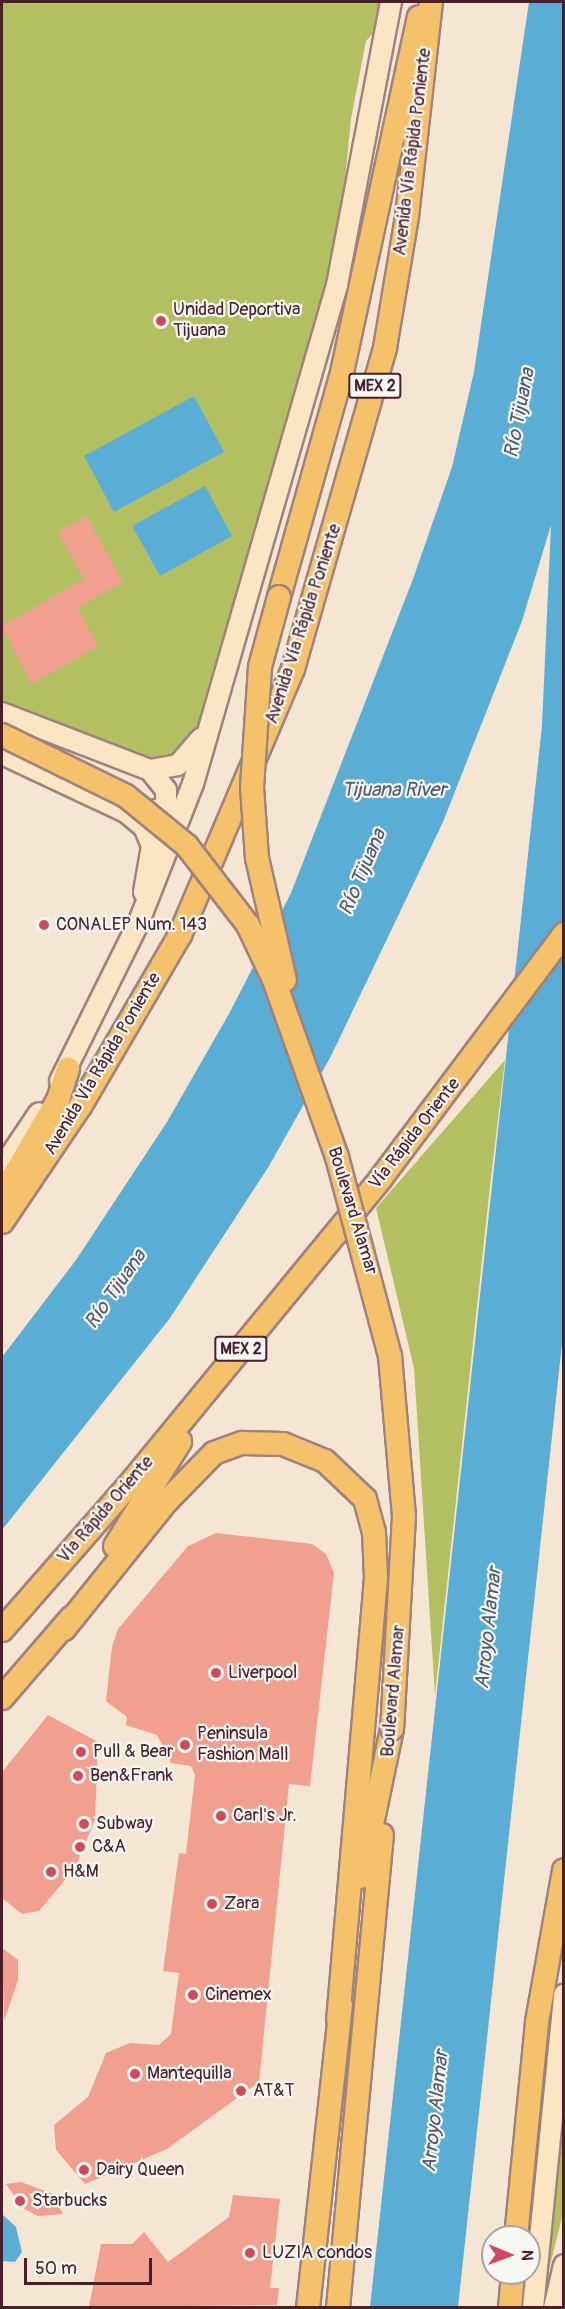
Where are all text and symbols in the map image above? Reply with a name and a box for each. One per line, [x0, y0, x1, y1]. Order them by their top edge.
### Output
street label: Avenida Vía Rápida Poniente [390, 47, 436, 257]
place label: Unidad Deportiva Tijuana [173, 300, 300, 342]
marker: Unidad Deportiva Tijuana [154, 314, 168, 328]
water label: Río Tijuana [499, 366, 539, 460]
road number: MEX 2 [348, 373, 402, 399]
street label: Avenida Vía Rápida Poniente [261, 521, 347, 727]
water label: Tijuana River [342, 777, 446, 801]
water label: Río Tijuana [333, 825, 391, 919]
place label: CONALEP Num. 143 [56, 914, 207, 936]
marker: CONALEP Num. 143 [37, 918, 51, 932]
street label: Avenida Vía Rápida Poniente [40, 969, 166, 1159]
street label: Vía Rápida Oriente [365, 1074, 465, 1194]
street label: Boulevard Alamar [322, 1145, 382, 1277]
water label: Río Tijuana [79, 1245, 151, 1333]
road number: MEX 2 [214, 1336, 268, 1362]
street label: Vía Rápida Oriente [53, 1452, 159, 1568]
water label: Arroyo Alamar [470, 1566, 506, 1690]
street label: Boulevard Alamar [377, 1624, 411, 1758]
place label: Liverpool [228, 1662, 297, 1684]
marker: Liverpool [209, 1666, 223, 1680]
place label: Peninsula Fashion Mall [197, 1724, 288, 1766]
marker: Peninsula Fashion Mall [178, 1738, 192, 1752]
place label: Pull & Bear [93, 1741, 173, 1763]
marker: Pull & Bear [74, 1745, 88, 1759]
place label: Ben&Frank [90, 1765, 173, 1787]
marker: Ben&Frank [71, 1769, 85, 1783]
place label: Carl's Jr. [233, 1805, 297, 1827]
marker: Carl's Jr. [214, 1809, 228, 1823]
place label: Subway [96, 1813, 153, 1835]
marker: Subway [77, 1817, 91, 1831]
place label: C&A [92, 1836, 126, 1858]
marker: C&A [73, 1840, 87, 1854]
place label: H&M [63, 1861, 99, 1883]
marker: H&M [44, 1865, 58, 1879]
place label: Zara [224, 1893, 259, 1915]
marker: Zara [205, 1897, 219, 1911]
place label: Cinemex [205, 1984, 272, 2006]
marker: Cinemex [186, 1988, 200, 2002]
water label: Arroyo Alamar [417, 2049, 453, 2173]
place label: Mantequilla [147, 2063, 232, 2085]
marker: Mantequilla [128, 2067, 142, 2081]
place label: AT&T [253, 2080, 294, 2102]
marker: AT&T [234, 2084, 248, 2098]
place label: Dairy Queen [96, 2159, 185, 2181]
marker: Dairy Queen [77, 2163, 91, 2177]
place label: Starbucks [32, 2190, 107, 2212]
marker: Starbucks [13, 2194, 27, 2208]
north arrow [481, 2225, 541, 2285]
place label: LUZIA condos [262, 2242, 372, 2264]
scale bar [27, 2246, 154, 2284]
marker: LUZIA condos [243, 2246, 257, 2260]
text: N [517, 2250, 537, 2261]
text: 50 m [35, 2257, 77, 2280]

